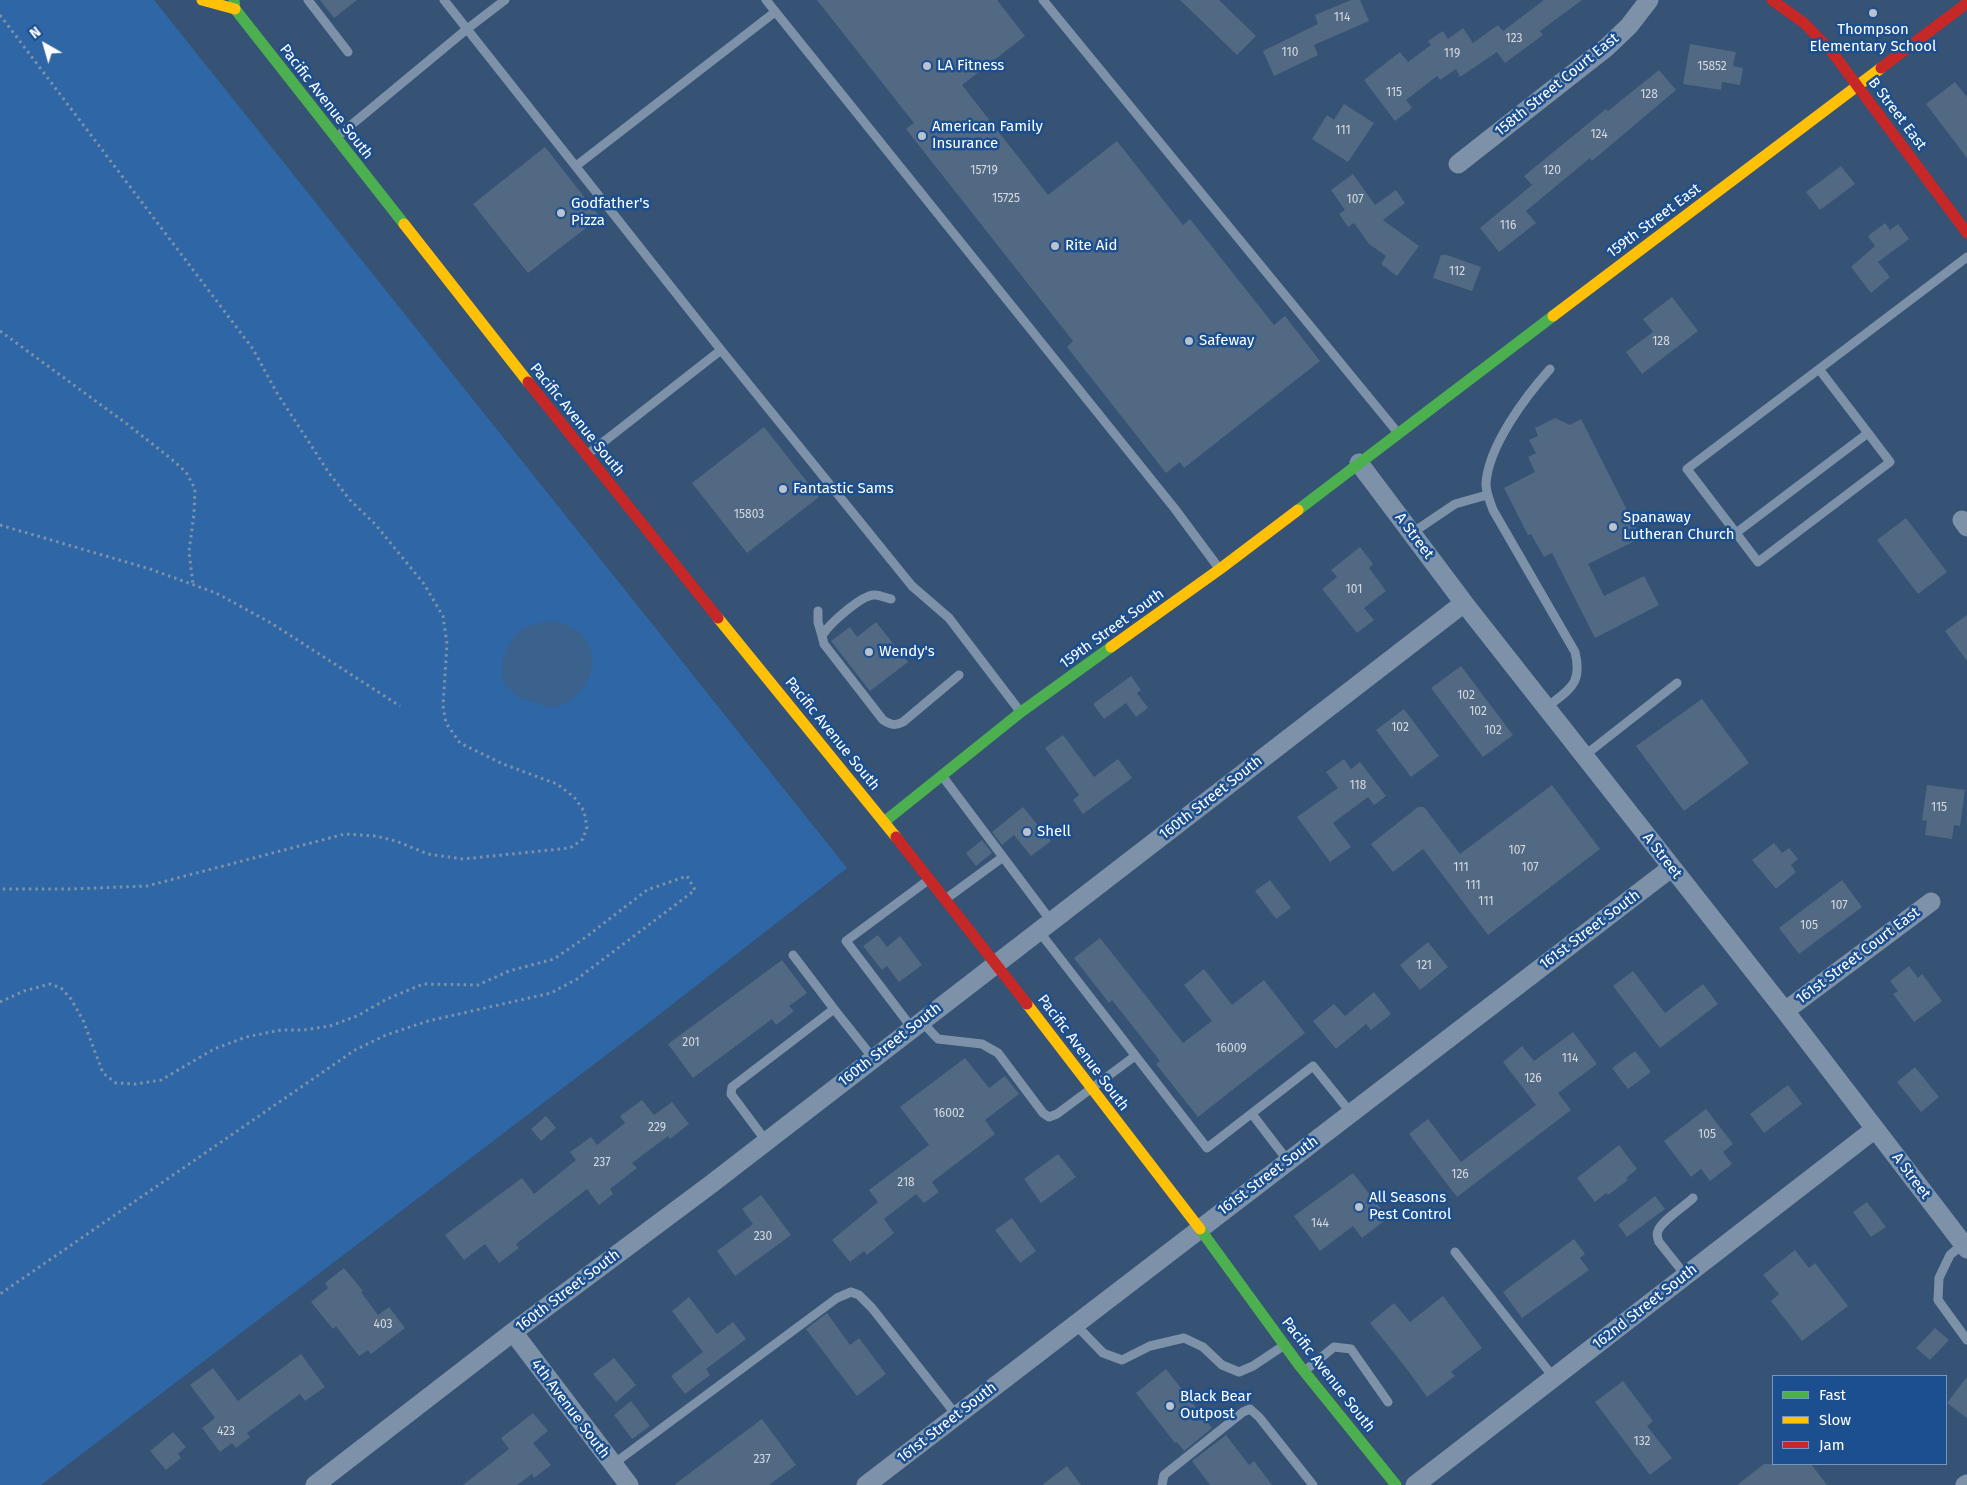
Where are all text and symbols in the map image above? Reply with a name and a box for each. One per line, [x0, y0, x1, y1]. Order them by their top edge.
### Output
marker: Thompson Elementary School [1867, 7, 1879, 19]
house number: 114 [1334, 11, 1350, 25]
north arrow [20, 20, 70, 70]
place label: Thompson Elementary School [1810, 21, 1936, 56]
text: N [27, 23, 44, 42]
street label: 158th Street Court East [1491, 29, 1623, 141]
house number: 123 [1505, 32, 1523, 46]
street label: Pacific Avenue South [276, 41, 376, 163]
house number: 110 [1282, 46, 1298, 60]
house number: 119 [1444, 47, 1460, 61]
place label: LA Fitness [937, 57, 1004, 75]
marker: LA Fitness [921, 60, 933, 72]
house number: 15852 [1697, 60, 1727, 74]
street label: B Street East [1864, 74, 1930, 154]
house number: 115 [1386, 86, 1402, 100]
house number: 128 [1640, 88, 1658, 102]
place label: American Family Insurance [932, 118, 1043, 153]
house number: 111 [1335, 124, 1351, 138]
house number: 124 [1590, 128, 1608, 142]
marker: American Family Insurance [916, 130, 928, 142]
house number: 15719 [970, 164, 998, 178]
house number: 120 [1543, 164, 1561, 178]
street label: 159th Street East [1604, 180, 1704, 262]
house number: 15725 [992, 192, 1020, 206]
house number: 107 [1347, 193, 1363, 207]
place label: Godfather's Pizza [571, 195, 649, 230]
marker: Godfather's Pizza [555, 207, 567, 219]
house number: 116 [1500, 219, 1516, 233]
place label: Rite Aid [1065, 237, 1117, 255]
marker: Rite Aid [1049, 240, 1061, 252]
house number: 112 [1449, 265, 1465, 279]
place label: Safeway [1199, 332, 1254, 350]
marker: Safeway [1183, 335, 1195, 347]
house number: 128 [1652, 335, 1670, 349]
street label: Pacific Avenue South [526, 360, 628, 480]
place label: Fantastic Sams [793, 480, 894, 498]
marker: Fantastic Sams [777, 483, 789, 495]
house number: 15803 [734, 508, 764, 522]
street label: A Street [1391, 509, 1437, 563]
place label: Spanaway Lutheran Church [1623, 509, 1735, 544]
marker: Spanaway Lutheran Church [1607, 521, 1619, 533]
house number: 101 [1346, 583, 1362, 597]
street label: 159th Street South [1056, 585, 1168, 673]
place label: Wendy's [879, 643, 935, 661]
marker: Wendy's [863, 646, 875, 658]
street label: Pacific Avenue South [781, 674, 883, 794]
house number: 102 [1457, 689, 1475, 703]
house number: 102 [1469, 705, 1487, 719]
house number: 102 [1391, 721, 1409, 735]
house number: 102 [1484, 724, 1502, 738]
street label: 160th Street South [1156, 752, 1266, 844]
house number: 118 [1350, 779, 1366, 793]
house number: 115 [1931, 801, 1947, 815]
place label: Shell [1037, 823, 1071, 841]
marker: Shell [1021, 826, 1033, 838]
street label: A Street [1639, 829, 1685, 883]
house number: 107 [1509, 844, 1525, 858]
house number: 111 [1453, 861, 1469, 875]
house number: 107 [1522, 861, 1538, 875]
house number: 111 [1465, 879, 1481, 893]
street label: 161st Street South [1536, 886, 1644, 974]
house number: 111 [1478, 895, 1494, 909]
house number: 107 [1831, 899, 1847, 913]
street label: 161st Street Court East [1793, 904, 1923, 1008]
house number: 105 [1800, 919, 1818, 933]
house number: 121 [1416, 959, 1432, 973]
street label: Pacific Avenue South [1033, 991, 1133, 1115]
street label: 160th Street South [835, 999, 945, 1091]
house number: 201 [682, 1036, 700, 1050]
house number: 16009 [1215, 1042, 1247, 1056]
house number: 114 [1562, 1052, 1578, 1066]
house number: 126 [1524, 1072, 1542, 1086]
house number: 16002 [934, 1107, 964, 1121]
house number: 229 [648, 1121, 666, 1135]
house number: 105 [1698, 1128, 1716, 1142]
street label: 161st Street South [1214, 1132, 1322, 1220]
street label: A Street [1888, 1149, 1934, 1203]
house number: 237 [593, 1156, 611, 1170]
house number: 126 [1451, 1168, 1469, 1182]
house number: 218 [897, 1176, 915, 1190]
place label: All Seasons Pest Control [1369, 1189, 1451, 1224]
marker: All Seasons Pest Control [1353, 1201, 1365, 1213]
house number: 144 [1311, 1217, 1329, 1231]
house number: 230 [754, 1230, 772, 1244]
street label: 160th Street South [512, 1246, 624, 1336]
street label: 162nd Street South [1589, 1261, 1701, 1353]
street label: Pacific Avenue South [1278, 1314, 1378, 1436]
house number: 403 [374, 1318, 392, 1332]
street label: 4th Avenue South [527, 1356, 613, 1462]
legend [1772, 1375, 1947, 1465]
street label: 161st Street South [894, 1379, 1000, 1467]
text: Fast [1819, 1386, 1846, 1404]
place label: Black Bear Outpost [1180, 1388, 1252, 1423]
marker: Black Bear Outpost [1164, 1400, 1176, 1412]
text: Slow [1819, 1411, 1851, 1429]
house number: 423 [217, 1425, 235, 1439]
house number: 132 [1633, 1435, 1651, 1449]
text: Jam [1819, 1436, 1845, 1454]
house number: 237 [753, 1453, 771, 1467]

